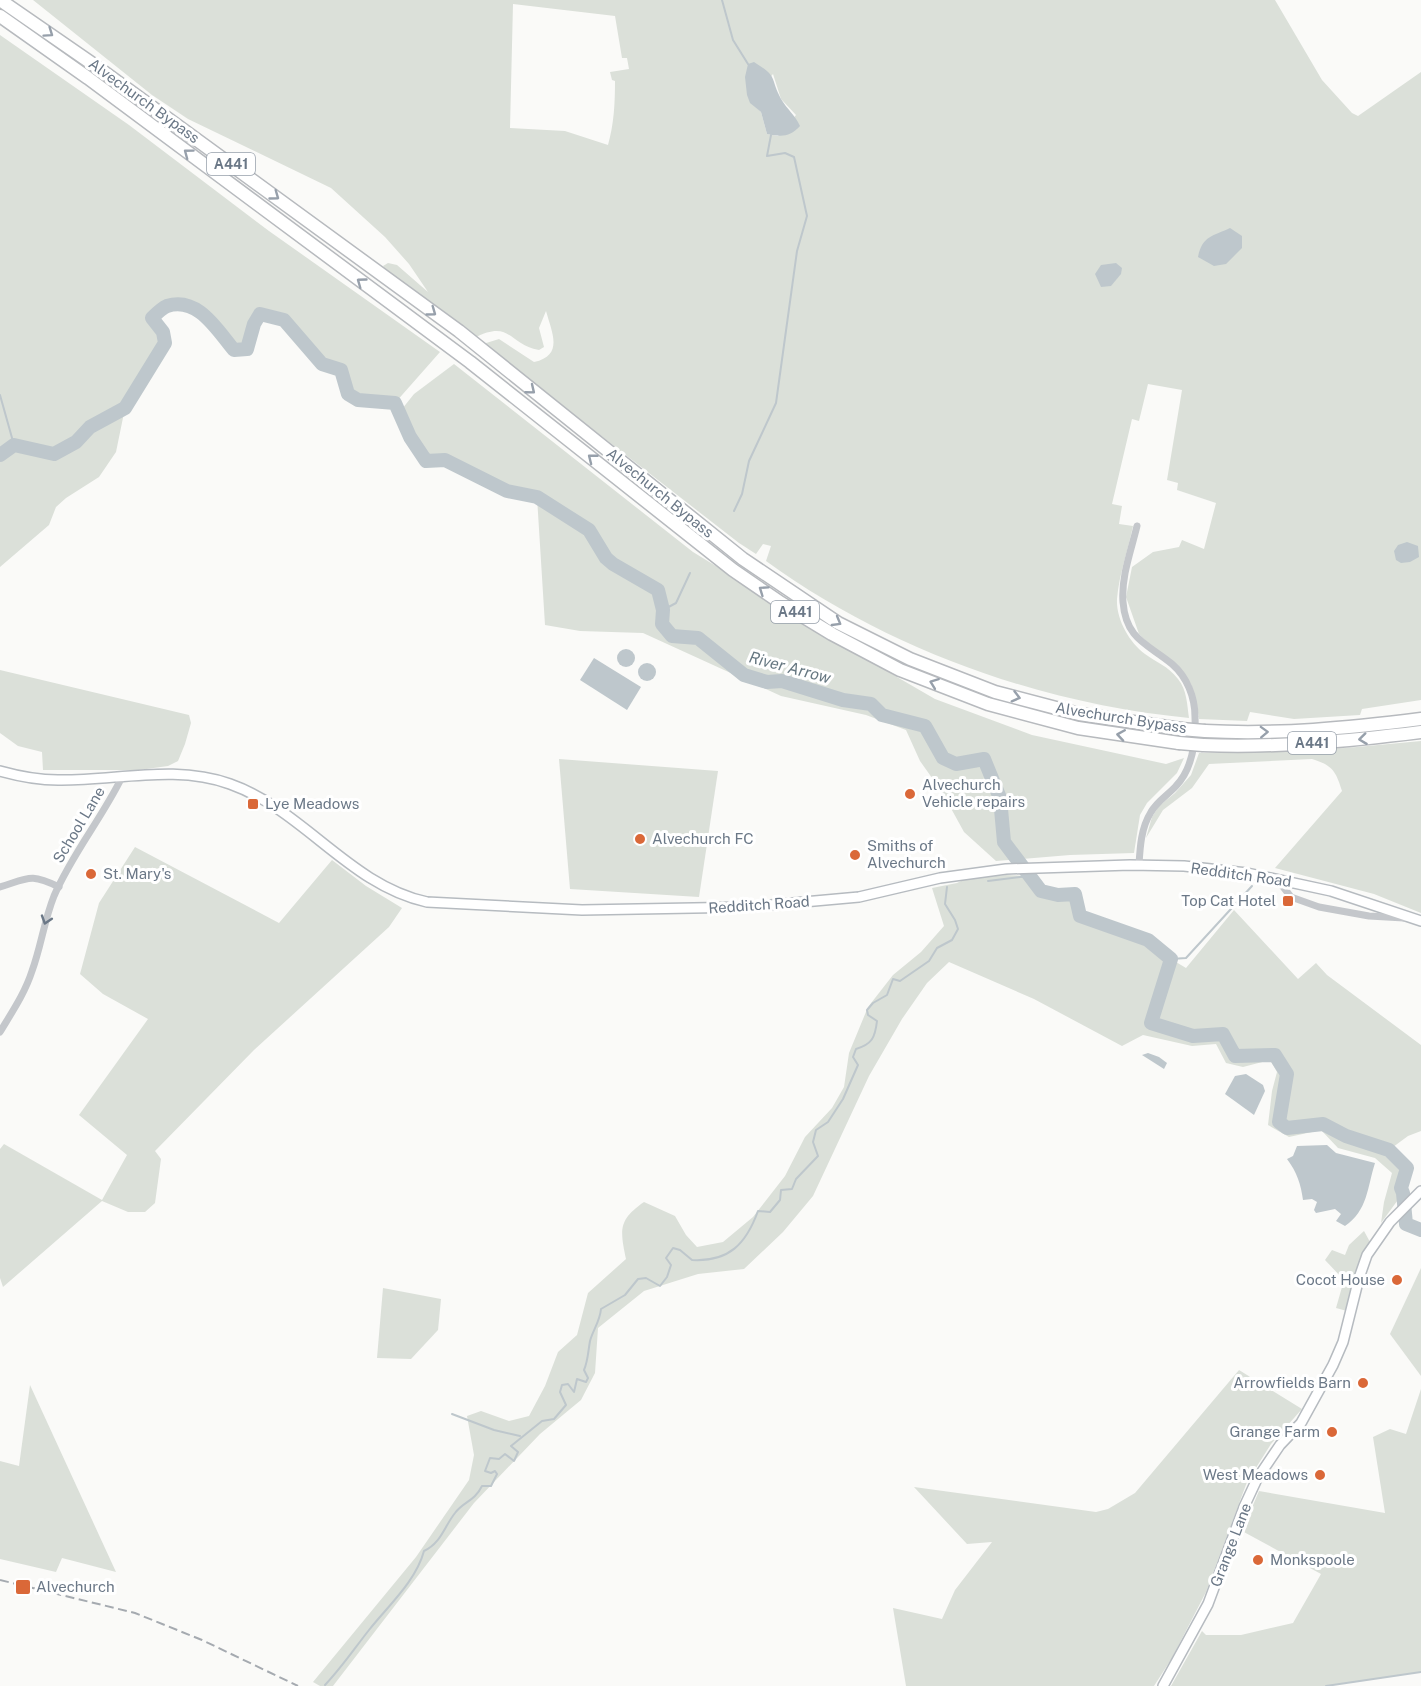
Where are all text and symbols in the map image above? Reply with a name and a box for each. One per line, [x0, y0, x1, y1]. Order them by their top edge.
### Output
one-way arrow [42, 26, 53, 37]
street label: Alvechurch Bypass [86, 55, 203, 146]
one-way arrow [184, 149, 195, 160]
road number: A441 [207, 153, 255, 175]
one-way arrow [269, 189, 280, 200]
one-way arrow [357, 278, 368, 289]
one-way arrow [426, 304, 437, 315]
one-way arrow [524, 382, 535, 393]
street label: Alvechurch Bypass [603, 444, 717, 541]
one-way arrow [588, 455, 599, 466]
one-way arrow [758, 586, 769, 597]
road number: A441 [771, 601, 819, 623]
one-way arrow [831, 614, 841, 626]
water label: River Arrow [747, 647, 834, 688]
one-way arrow [929, 678, 940, 690]
one-way arrow [1011, 690, 1021, 703]
street label: Alvechurch Bypass [1054, 699, 1188, 736]
one-way arrow [1259, 726, 1268, 738]
one-way arrow [1117, 729, 1127, 742]
road number: A441 [1288, 732, 1336, 754]
one-way arrow [1358, 732, 1368, 745]
place label: Alvechurch Vehicle repairs [922, 776, 1025, 810]
street label: School Lane [49, 784, 108, 866]
marker: Alvechurch Vehicle repairs [903, 787, 917, 801]
place label: Lye Meadows [265, 795, 359, 812]
marker: Lye Meadows [246, 797, 260, 811]
place label: Alvechurch FC [652, 830, 754, 847]
marker: Alvechurch FC [633, 832, 647, 846]
place label: Smiths of Alvechurch [867, 837, 946, 871]
marker: Smiths of Alvechurch [848, 848, 862, 862]
street label: Redditch Road [1190, 859, 1293, 890]
place label: St. Mary's [103, 865, 171, 882]
marker: St. Mary's [84, 867, 98, 881]
street label: Redditch Road [708, 892, 810, 917]
place label: Top Cat Hotel [1181, 892, 1276, 909]
marker: Top Cat Hotel [1281, 894, 1295, 908]
one-way arrow [41, 914, 53, 925]
place label: Cocot House [1296, 1271, 1385, 1288]
marker: Cocot House [1390, 1273, 1404, 1287]
place label: Arrowfields Barn [1233, 1374, 1351, 1391]
marker: Arrowfields Barn [1356, 1376, 1370, 1390]
place label: Grange Farm [1229, 1423, 1320, 1440]
marker: Grange Farm [1325, 1425, 1339, 1439]
place label: West Meadows [1203, 1466, 1308, 1483]
marker: West Meadows [1313, 1468, 1327, 1482]
street label: Grange Lane [1207, 1500, 1254, 1589]
place label: Monkspoole [1270, 1551, 1355, 1568]
marker: Monkspoole [1251, 1553, 1265, 1567]
marker: Alvechurch [14, 1578, 32, 1596]
place label: Alvechurch [36, 1578, 115, 1595]

